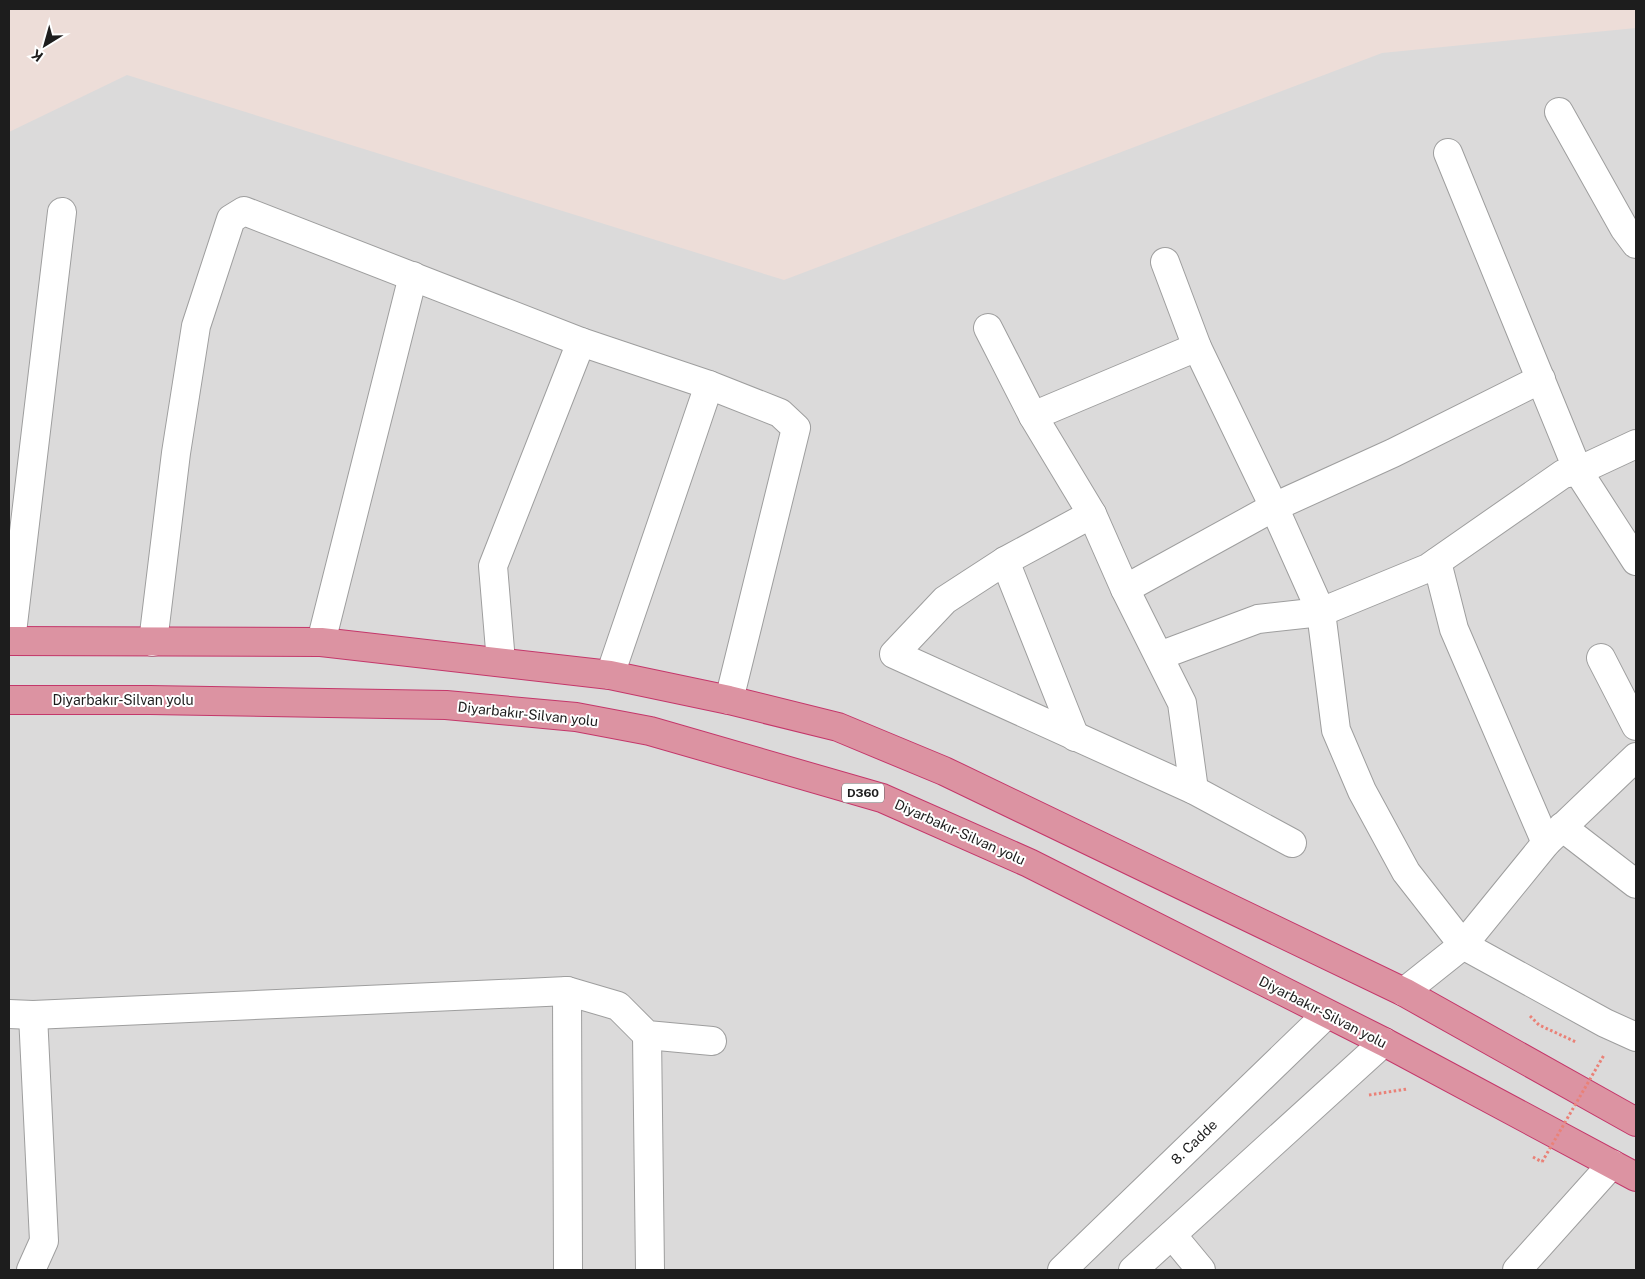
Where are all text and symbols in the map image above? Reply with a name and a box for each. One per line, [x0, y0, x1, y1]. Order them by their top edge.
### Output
north arrow [20, 20, 70, 70]
text: K [28, 46, 46, 65]
street label: Diyarbakır-Silvan yolu [52, 692, 194, 708]
street label: Diyarbakır-Silvan yolu [457, 699, 599, 729]
road number: D360 [842, 784, 884, 802]
street label: Diyarbakır-Silvan yolu [892, 796, 1028, 868]
street label: Diyarbakır-Silvan yolu [1256, 973, 1390, 1051]
street label: 8. Cadde [1168, 1116, 1220, 1168]

